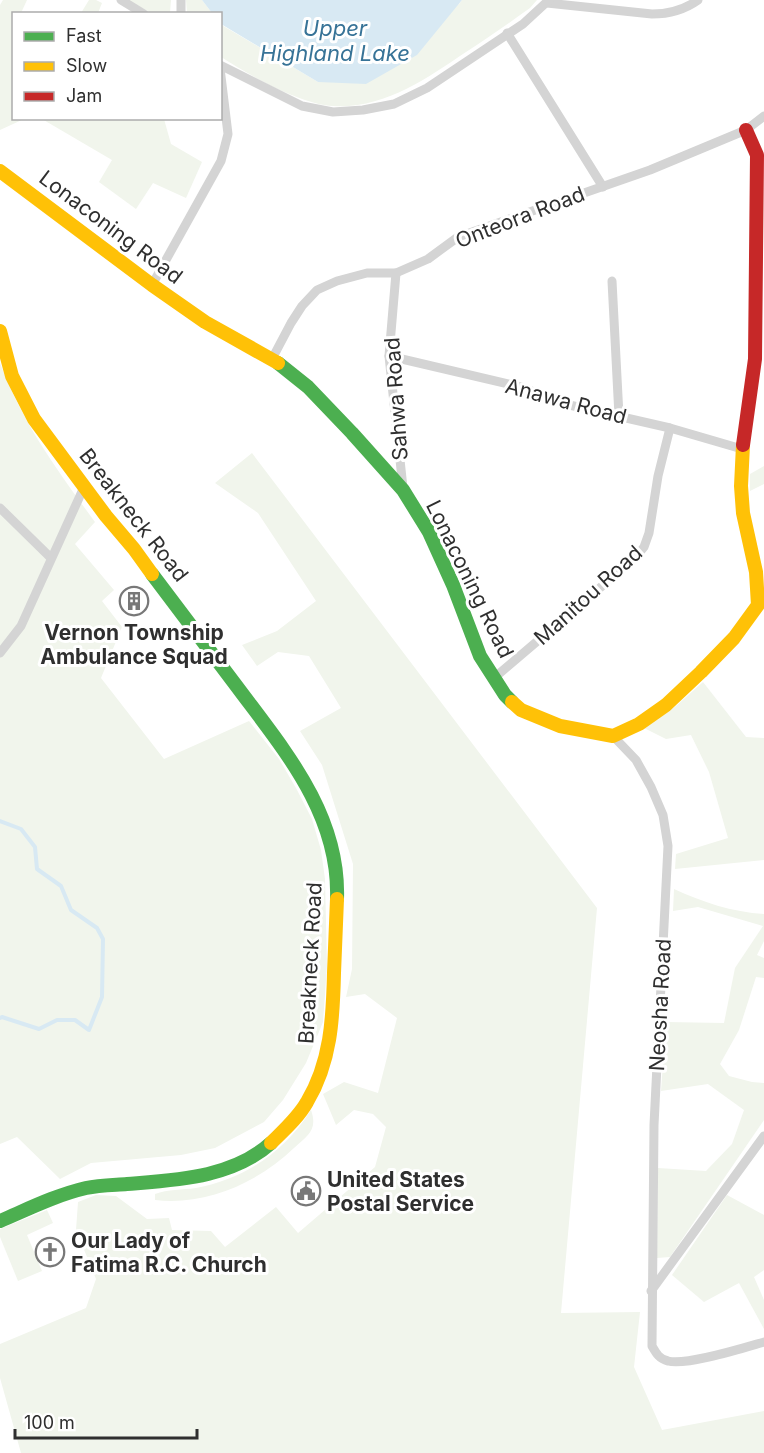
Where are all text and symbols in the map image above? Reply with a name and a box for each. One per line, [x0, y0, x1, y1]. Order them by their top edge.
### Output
legend [12, 12, 222, 120]
water label: Upper Highland Lake [260, 15, 410, 66]
text: Fast [66, 25, 102, 46]
text: Slow [66, 55, 107, 76]
text: Jam [66, 85, 102, 106]
street label: Lonaconing Road [35, 165, 187, 289]
street label: Onteora Road [452, 181, 588, 253]
street label: Sahwa Road [379, 337, 413, 461]
street label: Anawa Road [503, 373, 629, 429]
street label: Breakneck Road [74, 444, 194, 586]
street label: Lonaconing Road [421, 496, 519, 662]
street label: Manitou Road [529, 540, 647, 650]
building icon: Vernon Township Ambulance Squad [118, 585, 150, 617]
place label: Vernon Township Ambulance Squad [40, 620, 228, 669]
street label: Breakneck Road [293, 882, 327, 1044]
street label: Neosha Road [644, 938, 676, 1072]
place label: United States Postal Service [327, 1167, 474, 1216]
public building icon: United States Postal Service [290, 1175, 322, 1207]
place label: Our Lady of Fatima R.C. Church [71, 1228, 267, 1277]
church icon: Our Lady of Fatima R.C. Church [34, 1236, 66, 1268]
scale bar [15, 1402, 196, 1440]
text: 100 m [24, 1412, 75, 1433]

